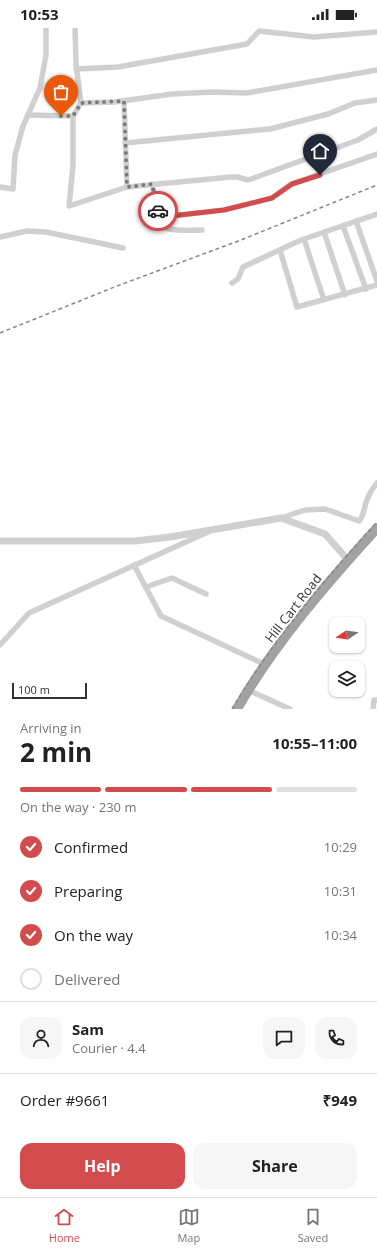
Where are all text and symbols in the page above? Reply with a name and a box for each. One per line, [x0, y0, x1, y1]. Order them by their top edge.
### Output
text: 10:53 [20, 4, 59, 24]
pin [44, 75, 78, 116]
icon: bag [50, 81, 72, 103]
pin [303, 134, 337, 175]
icon: home [309, 140, 331, 162]
courier [138, 191, 178, 231]
icon: car [147, 200, 169, 222]
street label: Hill Cart Road [260, 570, 326, 646]
north arrow [329, 617, 365, 653]
map controls [329, 617, 365, 697]
button: layers [329, 661, 365, 697]
scale bar [12, 681, 87, 700]
text: 100 m [18, 682, 50, 697]
text: Arriving in [20, 719, 82, 737]
text: 10:55–11:00 [272, 733, 357, 753]
text: 2 min [20, 734, 92, 770]
text: On the way · 230 m [20, 798, 136, 816]
icon: check [20, 836, 42, 858]
text: Confirmed [54, 837, 128, 857]
text: 10:29 [324, 838, 357, 856]
icon: check [20, 880, 42, 902]
text: Preparing [54, 881, 122, 901]
text: 10:31 [324, 882, 357, 900]
icon: check [20, 924, 42, 946]
text: On the way [54, 925, 133, 945]
text: 10:34 [324, 926, 357, 944]
text: Delivered [54, 969, 121, 989]
button: person [20, 1017, 62, 1059]
button: chat [263, 1017, 305, 1059]
button: phone [315, 1017, 357, 1059]
text: Sam [72, 1019, 104, 1039]
text: Courier · 4.4 [72, 1039, 146, 1057]
text: Order #9661 [20, 1090, 109, 1110]
text: ₹949 [323, 1090, 357, 1110]
button: Help [20, 1143, 185, 1189]
button: Share [193, 1143, 357, 1189]
tab: Home [49, 1206, 80, 1245]
tab: Map [177, 1206, 200, 1245]
tab: Saved [298, 1206, 328, 1245]

